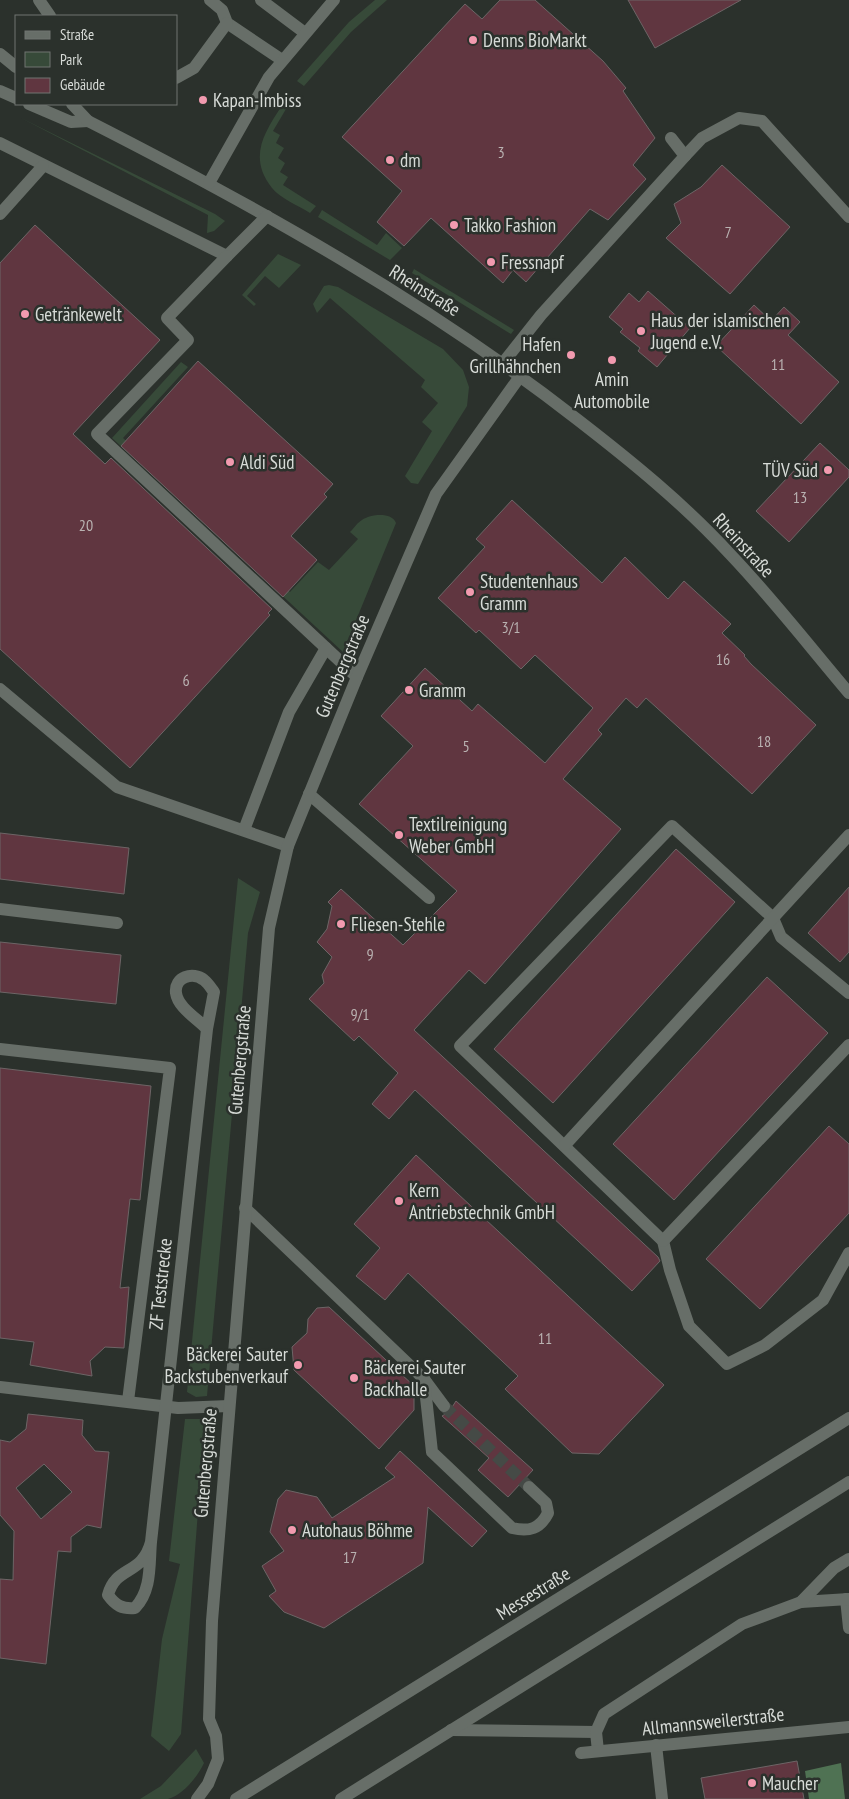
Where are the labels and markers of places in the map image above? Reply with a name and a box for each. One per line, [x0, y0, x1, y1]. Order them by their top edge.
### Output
place label: Denns BioMarkt [483, 28, 588, 52]
marker: Denns BioMarkt [467, 34, 479, 46]
place label: Kapan-Imbiss [213, 88, 301, 112]
marker: Kapan-Imbiss [197, 94, 209, 106]
place label: dm [400, 148, 421, 172]
marker: dm [384, 154, 396, 166]
place label: Takko Fashion [464, 213, 556, 237]
marker: Takko Fashion [448, 219, 460, 231]
place label: Fressnapf [501, 250, 565, 274]
marker: Fressnapf [485, 256, 497, 268]
place label: Getränkewelt [35, 302, 123, 326]
marker: Getränkewelt [19, 308, 31, 320]
place label: Haus der islamischen Jugend e.V. [650, 308, 790, 354]
marker: Haus der islamischen Jugend e.V. [635, 325, 647, 337]
place label: Hafen Grillhähnchen [469, 332, 561, 378]
marker: Hafen Grillhähnchen [565, 349, 577, 361]
marker: Amin Automobile [606, 354, 618, 366]
place label: Amin Automobile [574, 367, 650, 413]
place label: Aldi Süd [240, 450, 294, 474]
marker: Aldi Süd [224, 456, 236, 468]
place label: TÜV Süd [763, 458, 818, 482]
marker: TÜV Süd [822, 464, 834, 476]
place label: Studentenhaus Gramm [480, 569, 578, 615]
marker: Studentenhaus Gramm [464, 586, 476, 598]
place label: Gramm [419, 678, 466, 702]
marker: Gramm [403, 684, 415, 696]
place label: Textilreinigung Weber GmbH [409, 812, 507, 858]
marker: Textilreinigung Weber GmbH [393, 829, 405, 841]
place label: Fliesen-Stehle [351, 912, 445, 936]
marker: Fliesen-Stehle [335, 918, 347, 930]
place label: Kern Antriebstechnik GmbH [409, 1178, 555, 1224]
marker: Kern Antriebstechnik GmbH [393, 1195, 405, 1207]
place label: Bäckerei Sauter Backstubenverkauf [164, 1342, 289, 1388]
place label: Bäckerei Sauter Backhalle [364, 1355, 466, 1401]
marker: Bäckerei Sauter Backstubenverkauf [292, 1359, 304, 1371]
marker: Bäckerei Sauter Backhalle [348, 1372, 360, 1384]
place label: Autohaus Böhme [302, 1518, 413, 1542]
marker: Autohaus Böhme [286, 1524, 298, 1536]
place label: Maucher [762, 1771, 819, 1795]
marker: Maucher [746, 1777, 758, 1789]

